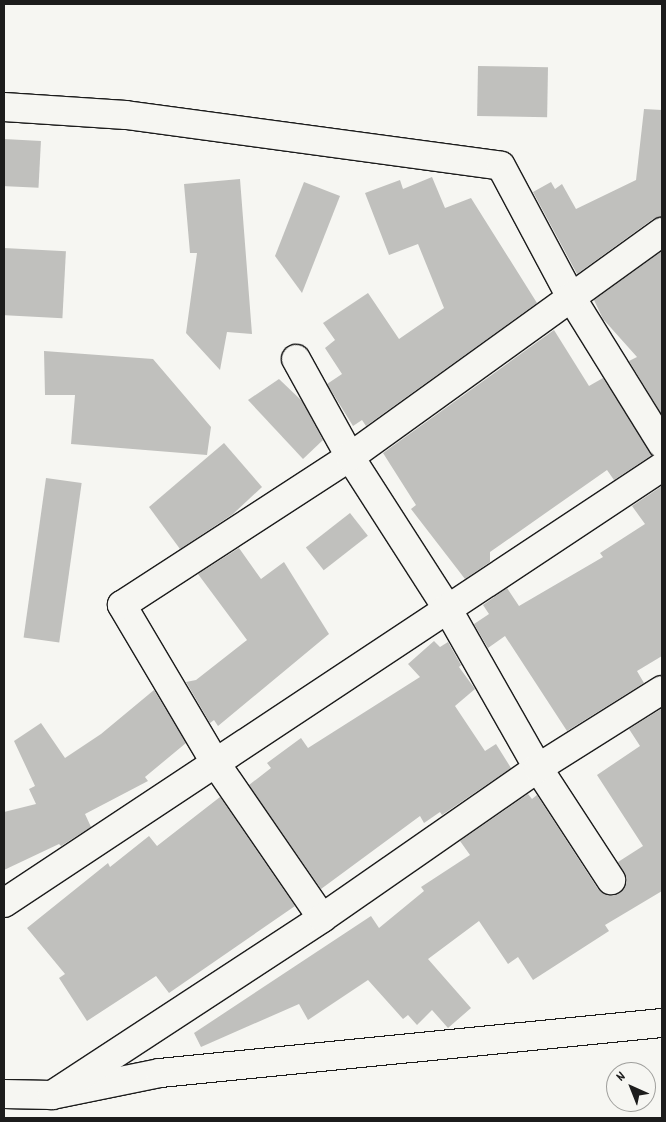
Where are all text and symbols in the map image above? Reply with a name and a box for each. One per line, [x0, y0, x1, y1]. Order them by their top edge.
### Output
north arrow [606, 1062, 656, 1112]
text: N [612, 1067, 631, 1087]

